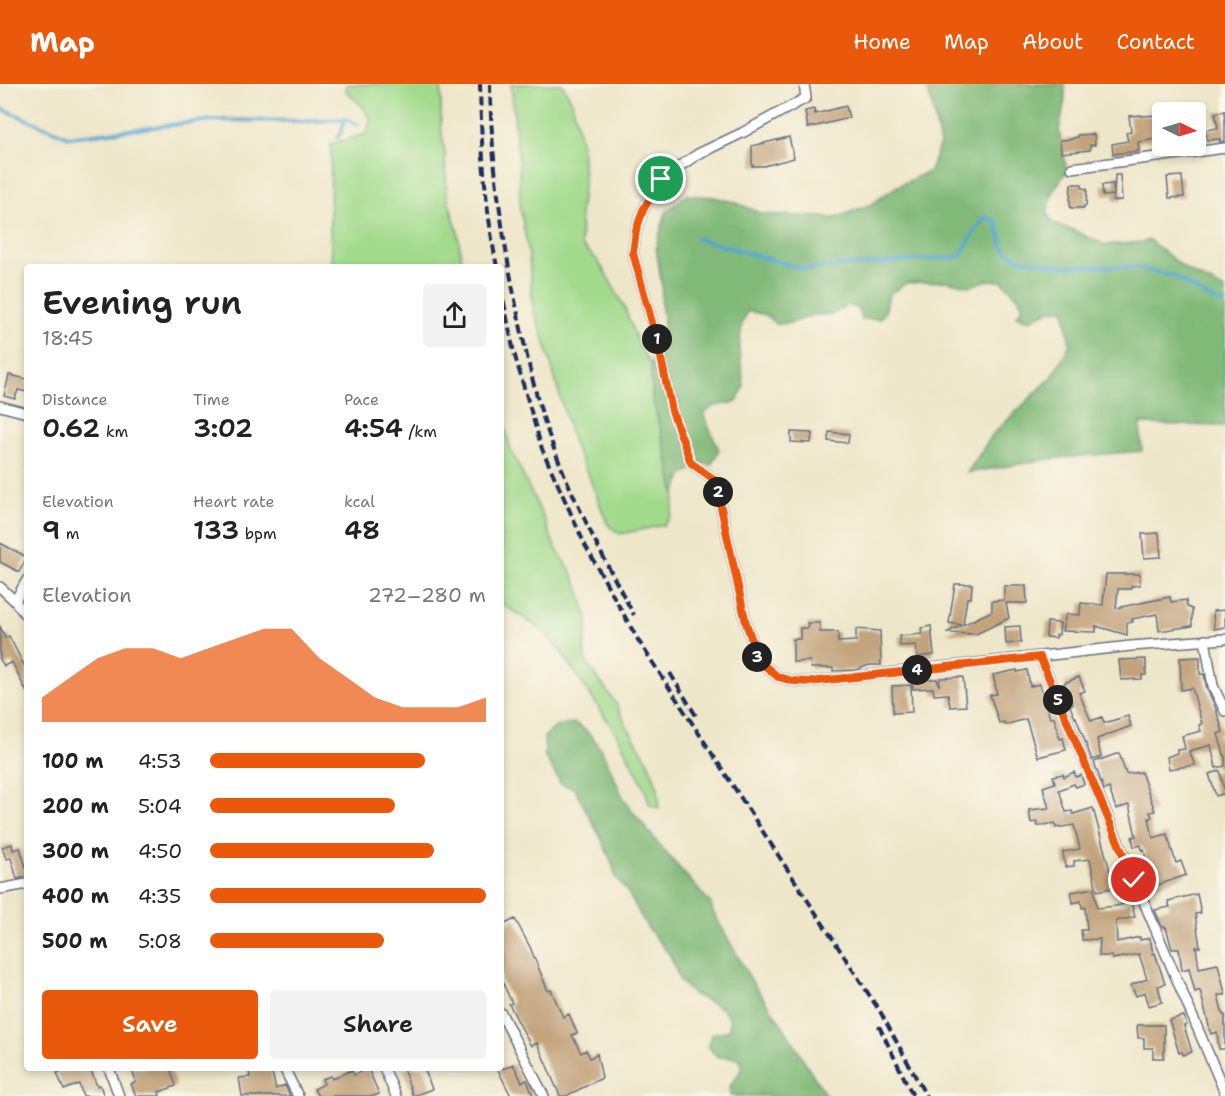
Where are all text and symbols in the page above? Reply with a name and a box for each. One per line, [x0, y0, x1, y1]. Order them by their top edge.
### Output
text: Map [30, 23, 95, 61]
text: Home [853, 28, 911, 56]
text: Map [944, 28, 989, 56]
text: About [1022, 28, 1083, 56]
text: Contact [1116, 28, 1195, 56]
north arrow [1152, 102, 1206, 156]
map controls [1152, 102, 1206, 156]
pin [635, 153, 686, 204]
icon: arrive [644, 162, 677, 195]
text: Evening run [42, 280, 242, 325]
button: share [423, 284, 486, 347]
pin: 1 [642, 324, 672, 354]
text: 18:45 [42, 325, 93, 351]
text: 1 [653, 328, 661, 349]
text: Distance [42, 389, 108, 410]
text: Time [193, 389, 230, 410]
text: Pace [344, 389, 379, 410]
text: 0.62 [42, 410, 100, 445]
text: 3:02 [193, 410, 253, 445]
text: 4:54 [344, 410, 403, 445]
text: km [100, 421, 128, 442]
text: /km [403, 421, 437, 442]
pin: 2 [703, 477, 733, 507]
text: 2 [712, 481, 724, 502]
text: Elevation [42, 491, 114, 512]
text: Heart rate [193, 491, 275, 512]
text: kcal [344, 491, 375, 512]
text: 9 [42, 512, 60, 547]
text: 133 [193, 512, 239, 547]
text: 48 [344, 512, 380, 547]
text: m [60, 523, 79, 544]
text: bpm [239, 523, 277, 544]
text: Elevation [42, 582, 132, 608]
text: 272–280 m [368, 582, 486, 608]
pin: 3 [742, 642, 772, 672]
text: 3 [751, 646, 763, 667]
pin: 4 [902, 655, 932, 685]
text: 4 [911, 659, 923, 680]
pin: 5 [1043, 685, 1073, 715]
text: 5 [1053, 689, 1063, 710]
text: 100 m [42, 748, 104, 774]
text: 4:53 [138, 748, 182, 774]
text: 200 m [42, 793, 109, 819]
text: 5:04 [138, 793, 182, 819]
text: 300 m [42, 838, 109, 864]
text: 4:50 [138, 838, 182, 864]
pin [1108, 854, 1159, 905]
icon: check [1117, 863, 1150, 896]
text: 400 m [42, 883, 109, 909]
text: 4:35 [138, 883, 181, 909]
text: 500 m [42, 928, 108, 954]
text: 5:08 [138, 928, 182, 954]
button: Save [42, 990, 258, 1059]
button: Share [270, 990, 486, 1059]

